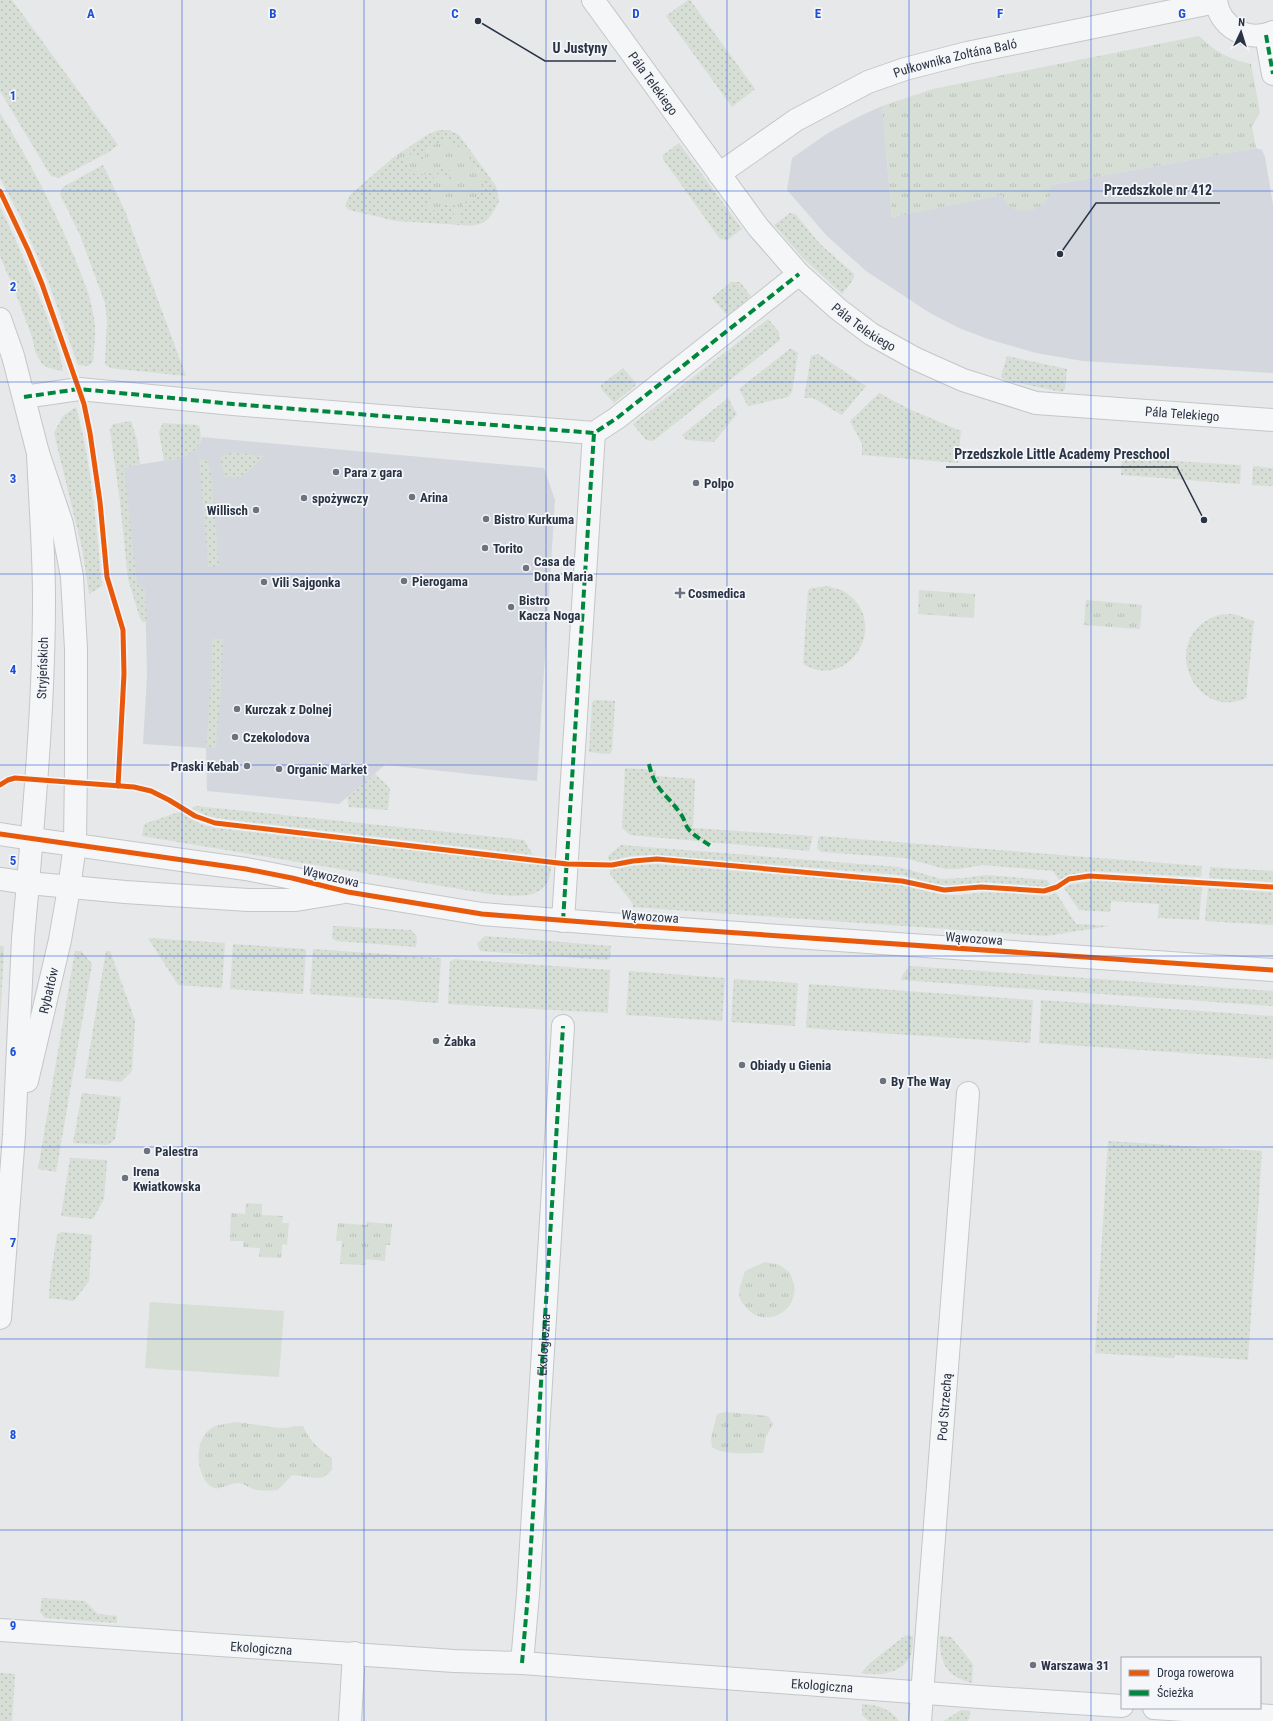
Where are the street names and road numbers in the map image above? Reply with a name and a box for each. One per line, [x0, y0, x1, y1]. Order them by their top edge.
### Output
street label: Pułkownika Zoltána Baló [891, 36, 1018, 81]
street label: Pála Telekiego [625, 49, 681, 118]
street label: Pála Telekiego [828, 300, 898, 354]
street label: Pála Telekiego [1145, 404, 1220, 424]
street label: Stryjeńskich [34, 637, 51, 699]
street label: Wąwozowa [301, 863, 361, 890]
street label: Wąwozowa [621, 907, 679, 926]
street label: Wąwozowa [945, 929, 1003, 948]
street label: Rybałtów [36, 965, 61, 1015]
street label: Ekologiczna [534, 1313, 553, 1376]
street label: Pod Strzechą [934, 1373, 955, 1441]
street label: Ekologiczna [230, 1639, 293, 1658]
street label: Ekologiczna [791, 1676, 854, 1696]

